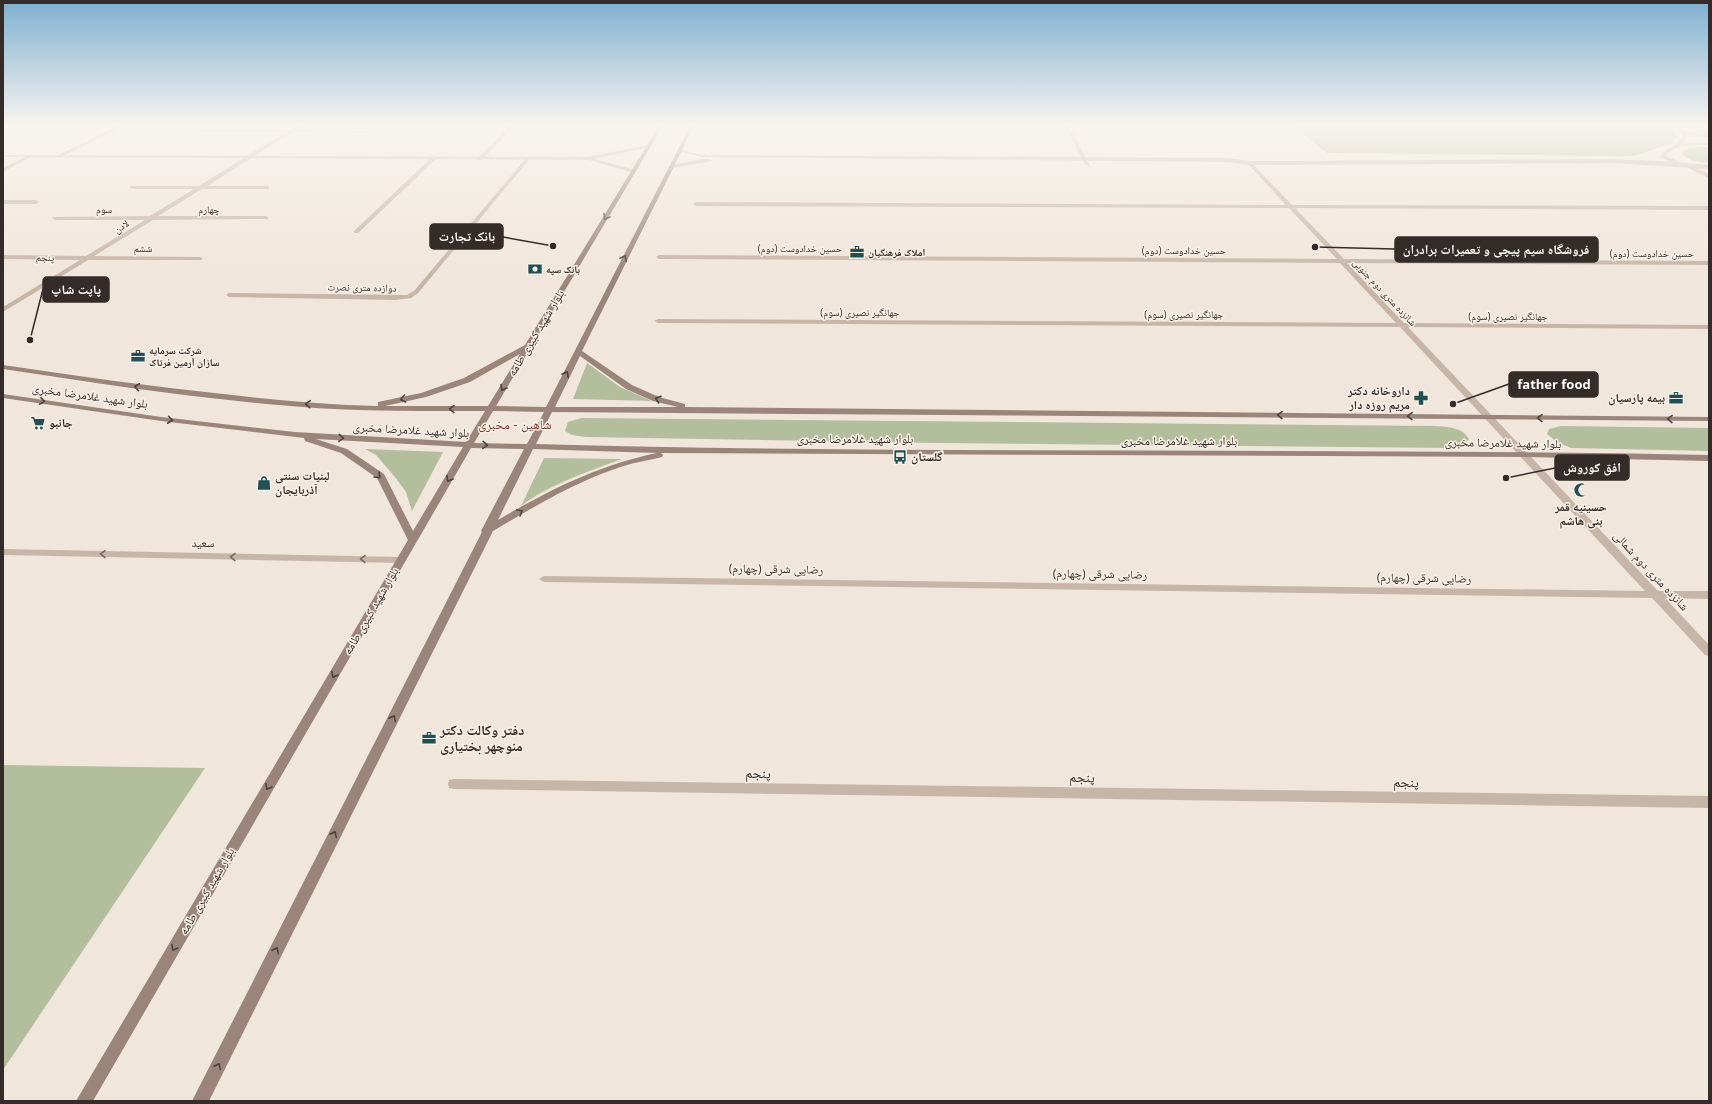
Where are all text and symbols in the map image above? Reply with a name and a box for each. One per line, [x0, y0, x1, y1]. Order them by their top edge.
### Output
street label: سوم [96, 202, 113, 217]
street label: چهارم [198, 202, 220, 217]
one-way arrow [603, 213, 610, 220]
street label: لادن [111, 216, 131, 236]
callout: بانک تجارت [430, 224, 503, 249]
text: بانک تجارت [439, 227, 496, 245]
callout: فروشگاه سیم پیچی و تعمیرات برادران [1395, 237, 1598, 262]
text: فروشگاه سیم پیچی و تعمیرات برادران [1403, 240, 1589, 259]
street label: ششم [134, 241, 153, 256]
street label: حسین خدادوست (دوم) [758, 241, 843, 256]
street label: حسین خدادوست (دوم) [1142, 243, 1227, 258]
office icon: املاک فرهنگیان [849, 244, 865, 260]
place label: املاک فرهنگیان [868, 245, 926, 259]
street label: حسین خدادوست (دوم) [1610, 246, 1695, 261]
street label: پنجم [36, 250, 54, 265]
one-way arrow [620, 255, 627, 263]
street label: شانزده متری دوم جنوبی [1349, 255, 1420, 330]
bank icon: بانک سپه [527, 261, 543, 277]
place label: بانک سپه [546, 262, 580, 276]
callout: پاپت شاپ [43, 277, 109, 302]
street label: دوازده متری نصرت [327, 279, 397, 295]
text: پاپت شاپ [51, 280, 101, 298]
street label: بلوار شهید کبیری طامه [503, 286, 568, 379]
street label: جهانگیر نصیری (سوم) [820, 305, 900, 320]
street label: جهانگیر نصیری (سوم) [1144, 307, 1224, 322]
street label: جهانگیر نصیری (سوم) [1468, 309, 1548, 324]
place label: شرکت سرمایه سازان آرمین فرتاک [149, 343, 220, 369]
office icon: شرکت سرمایه سازان آرمین فرتاک [130, 348, 146, 364]
one-way arrow [561, 371, 568, 379]
callout: father food [1509, 372, 1598, 397]
text: father food [1517, 375, 1591, 393]
street label: بلوار شهید غلامرضا مخبری [31, 379, 149, 412]
place label: داروخانه دکتر مریم روزه دار [1347, 382, 1410, 413]
one-way arrow [133, 383, 140, 392]
one-way arrow [500, 384, 507, 391]
place label: بیمه پارسیان [1608, 389, 1665, 406]
pharmacy icon: داروخانه دکتر مریم روزه دار [1413, 390, 1429, 406]
office icon: بیمه پارسیان [1668, 390, 1684, 406]
one-way arrow [400, 395, 406, 403]
one-way arrow [655, 395, 662, 404]
one-way arrow [38, 396, 45, 405]
one-way arrow [305, 400, 311, 409]
one-way arrow [449, 405, 455, 413]
one-way arrow [1277, 411, 1283, 419]
one-way arrow [1407, 412, 1413, 421]
place label: جانبو [49, 414, 73, 431]
one-way arrow [1537, 414, 1543, 422]
supermarket icon: جانبو [30, 415, 46, 431]
one-way arrow [167, 415, 173, 424]
district label: شاهین - مخبری [478, 415, 552, 433]
one-way arrow [1667, 415, 1673, 423]
street label: بلوار شهید غلامرضا مخبری [352, 418, 470, 441]
street label: بلوار شهید غلامرضا مخبری [797, 430, 913, 447]
street label: بلوار شهید غلامرضا مخبری [1121, 432, 1237, 449]
one-way arrow [338, 433, 344, 442]
street label: بلوار شهید غلامرضا مخبری [1445, 433, 1561, 452]
one-way arrow [482, 441, 488, 450]
place label: گلستان [911, 448, 943, 465]
bus stop icon: گلستان [892, 449, 908, 465]
callout: افق کوروش [1555, 455, 1629, 480]
text: افق کوروش [1563, 458, 1621, 476]
place label: لبنیات سنتی آذربایجان [275, 467, 330, 498]
one-way arrow [374, 471, 381, 479]
one-way arrow [447, 474, 454, 482]
shop icon: لبنیات سنتی آذربایجان [256, 475, 272, 491]
mosque icon: حسینیه قمر بنی هاشم [1573, 482, 1589, 498]
place label: حسینیه قمر بنی هاشم [1554, 498, 1607, 529]
one-way arrow [516, 509, 523, 516]
street label: شانزده متری دوم شمالی [1610, 527, 1693, 614]
street label: سعید [191, 534, 215, 551]
one-way arrow [100, 550, 106, 558]
one-way arrow [230, 552, 236, 561]
one-way arrow [360, 555, 366, 563]
street label: رضایی شرقی (چهارم) [729, 559, 824, 578]
street label: بلوار شهید کبیری طامه [339, 564, 402, 657]
street label: رضایی شرقی (چهارم) [1053, 564, 1148, 583]
street label: رضایی شرقی (چهارم) [1377, 568, 1472, 587]
one-way arrow [331, 671, 339, 678]
one-way arrow [388, 714, 395, 722]
place label: دفتر وکالت دکتر منوچهر بختیاری [439, 720, 524, 755]
office icon: دفتر وکالت دکتر منوچهر بختیاری [421, 730, 437, 746]
street label: پنجم [745, 763, 771, 783]
street label: پنجم [1069, 767, 1095, 787]
street label: پنجم [1393, 772, 1419, 792]
one-way arrow [266, 783, 273, 790]
one-way arrow [329, 831, 337, 838]
street label: بلوار شهید کبیری طامه [175, 844, 238, 937]
one-way arrow [171, 944, 179, 951]
one-way arrow [271, 947, 279, 954]
one-way arrow [213, 1063, 220, 1070]

